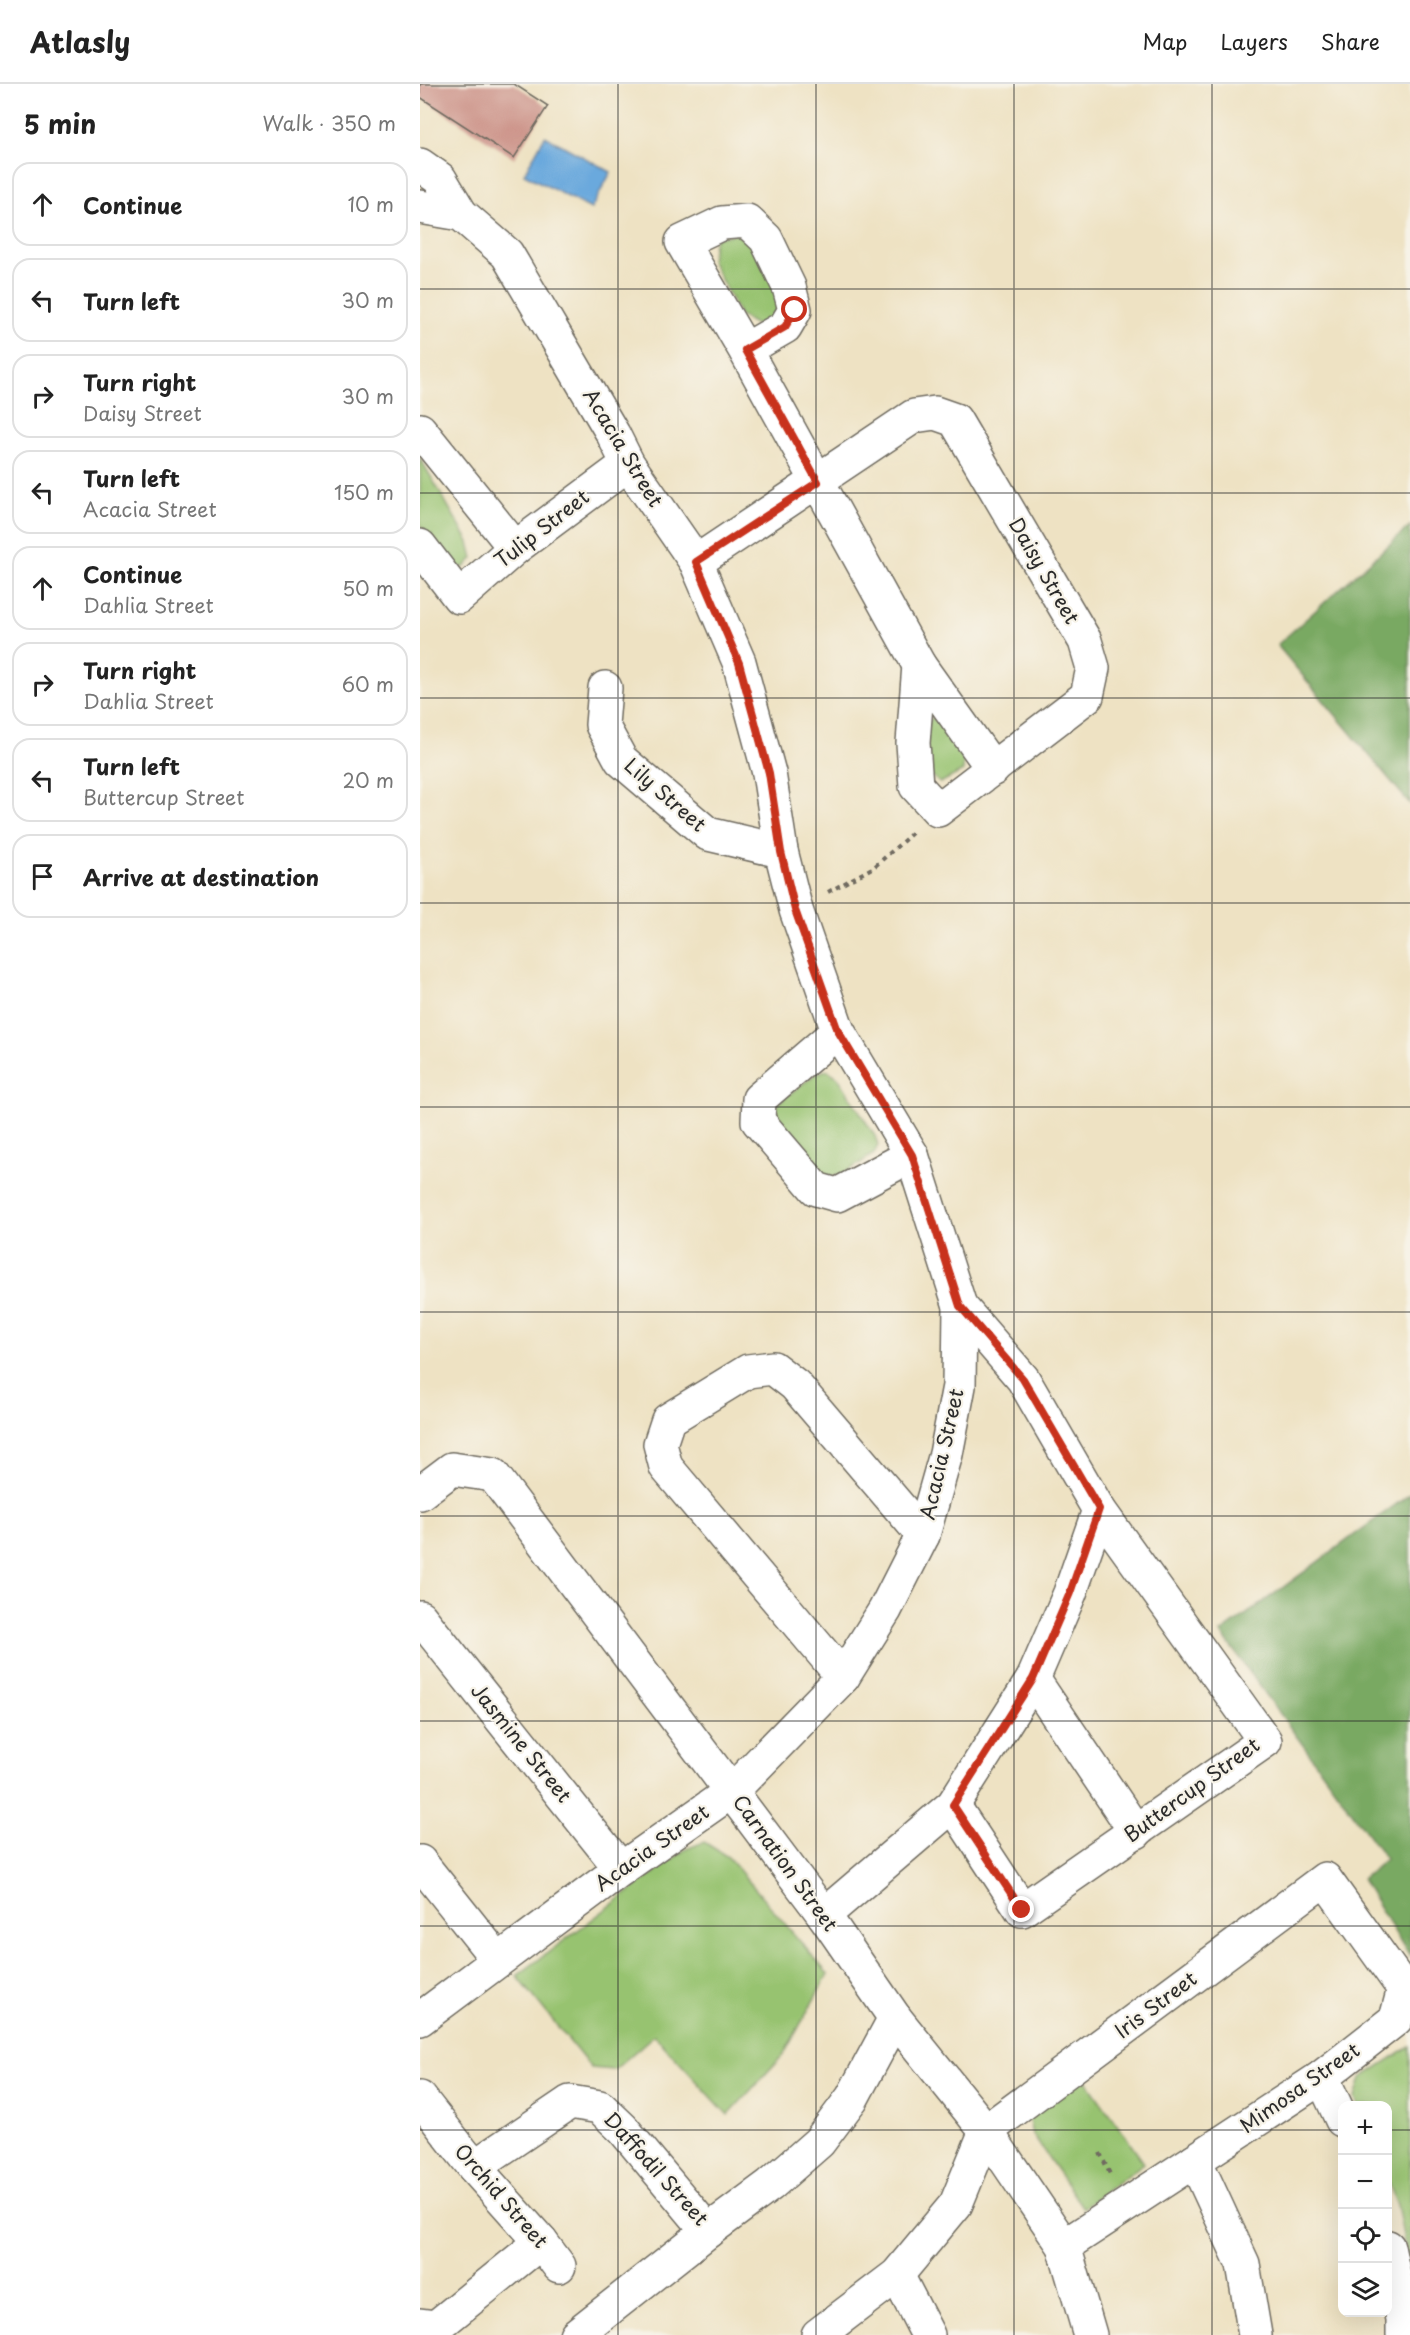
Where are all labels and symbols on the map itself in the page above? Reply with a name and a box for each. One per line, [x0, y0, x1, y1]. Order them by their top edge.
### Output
route start [781, 296, 807, 322]
street label: Acacia Street [577, 383, 671, 512]
street label: Tulip Street [488, 482, 595, 575]
street label: Daisy Street [1002, 512, 1088, 629]
street label: Lily Street [618, 750, 713, 838]
street label: Acacia Street [911, 1385, 971, 1522]
street label: Jasmine Street [464, 1676, 579, 1809]
street label: Buttercup Street [1117, 1730, 1266, 1849]
street label: Carnation Street [726, 1788, 846, 1937]
street label: Acacia Street [588, 1797, 715, 1898]
route end [1008, 1896, 1034, 1922]
street label: Iris Street [1108, 1963, 1203, 2045]
street label: Mimosa Street [1233, 2035, 1366, 2140]
street label: Daffodil Street [597, 2105, 716, 2232]
street label: Orchid Street [448, 2137, 556, 2254]

